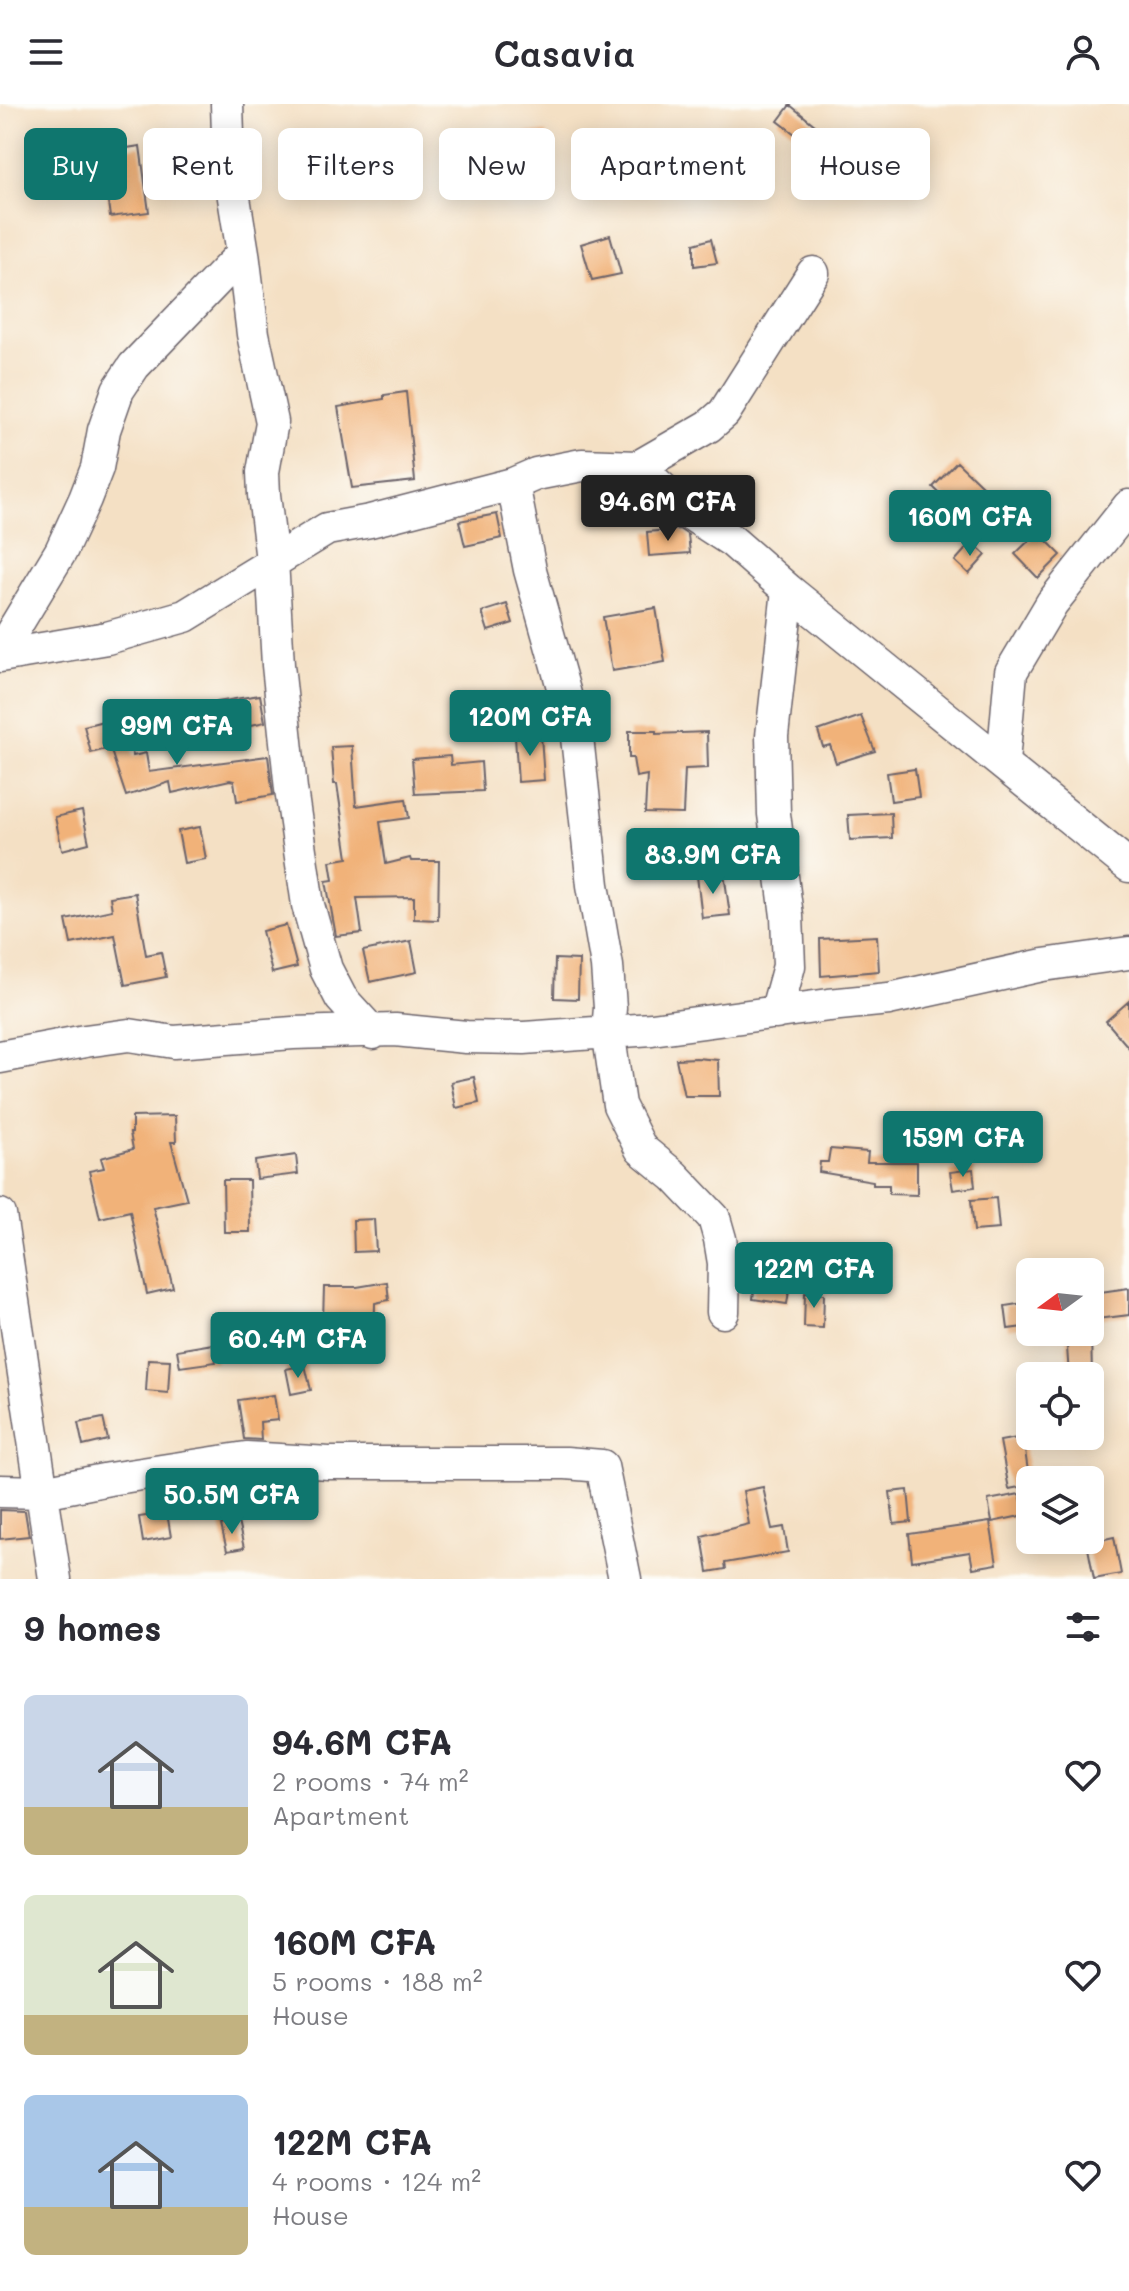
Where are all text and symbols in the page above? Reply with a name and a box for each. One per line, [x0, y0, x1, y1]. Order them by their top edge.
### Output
text: Casavia [493, 29, 636, 76]
icon: menu [24, 30, 68, 74]
icon: person [1061, 30, 1105, 74]
chip: Buy [24, 128, 127, 200]
chip: Rent [143, 128, 262, 200]
chip: Filters [278, 128, 423, 200]
chip: New [439, 128, 555, 200]
chip: Apartment [571, 128, 775, 200]
chip: House [791, 128, 930, 200]
pin: 94.6M CFA [576, 475, 760, 543]
text: 94.6M CFA [599, 484, 737, 518]
pin: 160M CFA [887, 490, 1053, 558]
text: 160M CFA [907, 499, 1033, 533]
pin: 120M CFA [447, 690, 613, 758]
pin: 99M CFA [103, 699, 251, 767]
text: 120M CFA [468, 699, 592, 733]
text: 99M CFA [120, 708, 234, 742]
pin: 83.9M CFA [621, 828, 805, 896]
text: 83.9M CFA [644, 837, 782, 871]
pin: 159M CFA [880, 1111, 1046, 1179]
text: 159M CFA [901, 1120, 1025, 1154]
pin: 122M CFA [731, 1242, 897, 1310]
text: 122M CFA [753, 1251, 875, 1285]
north arrow [1016, 1258, 1104, 1346]
map controls [1016, 1258, 1104, 1554]
pin: 60.4M CFA [206, 1312, 390, 1380]
text: 60.4M CFA [229, 1321, 367, 1355]
button: locate [1016, 1362, 1104, 1450]
button: layers [1016, 1466, 1104, 1554]
pin: 50.5M CFA [140, 1468, 324, 1536]
text: 50.5M CFA [164, 1477, 300, 1511]
text: 9 homes [24, 1605, 161, 1650]
icon: filters [1061, 1605, 1105, 1649]
text: 94.6M CFA [272, 1719, 452, 1764]
icon: home [88, 1727, 184, 1823]
icon: heart [1061, 1753, 1105, 1797]
text: 2 rooms · 74 m² [272, 1764, 469, 1798]
text: Apartment [272, 1798, 409, 1832]
text: 160M CFA [272, 1919, 437, 1964]
icon: home [88, 1927, 184, 2023]
icon: heart [1061, 1953, 1105, 1997]
text: 5 rooms · 188 m² [272, 1964, 483, 1998]
text: House [272, 1998, 349, 2032]
text: 122M CFA [272, 2119, 432, 2164]
icon: home [88, 2127, 184, 2223]
icon: heart [1061, 2153, 1105, 2197]
text: 4 rooms · 124 m² [272, 2164, 481, 2198]
text: House [272, 2198, 349, 2232]

